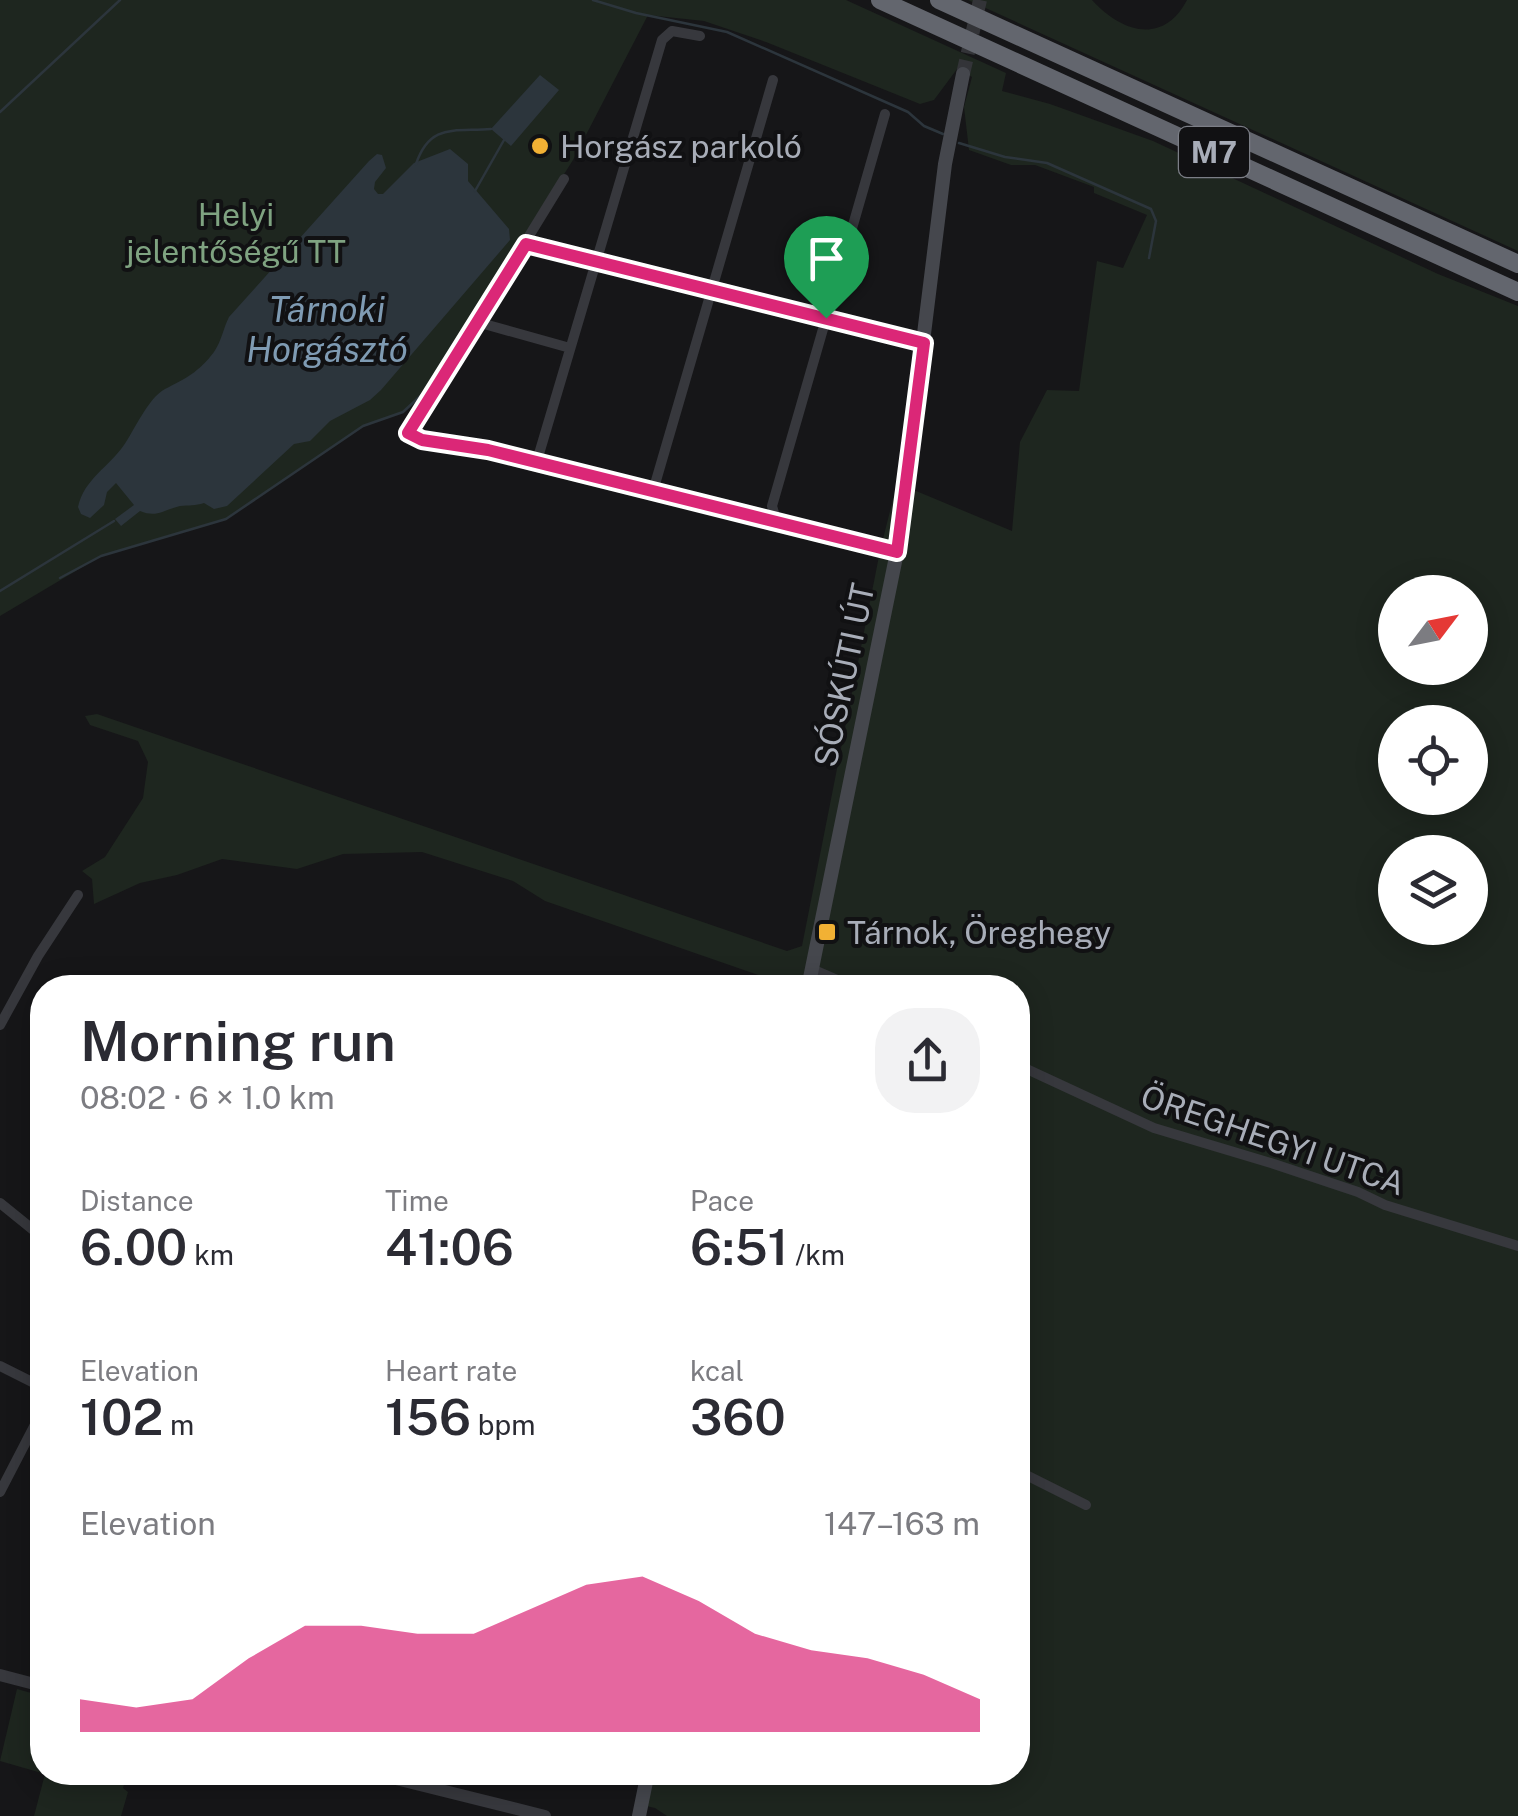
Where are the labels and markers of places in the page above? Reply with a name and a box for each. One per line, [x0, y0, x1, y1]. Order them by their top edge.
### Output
place label: Horgász parkoló [560, 128, 802, 165]
marker: Horgász parkoló [529, 135, 551, 157]
pin [784, 216, 869, 319]
place label: Tárnok, Öreghegy [847, 914, 1111, 951]
marker: Tárnok, Öreghegy [816, 921, 838, 943]

